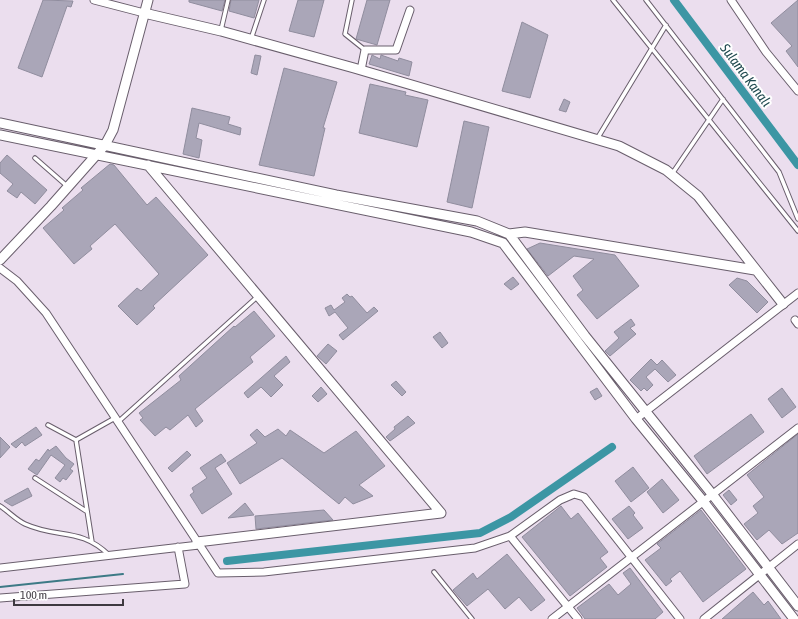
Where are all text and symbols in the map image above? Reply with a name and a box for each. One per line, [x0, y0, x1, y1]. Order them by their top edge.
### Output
water label: Sulama Kanalı [717, 40, 775, 110]
scale bar [14, 581, 123, 607]
text: 100 m [20, 588, 47, 602]

